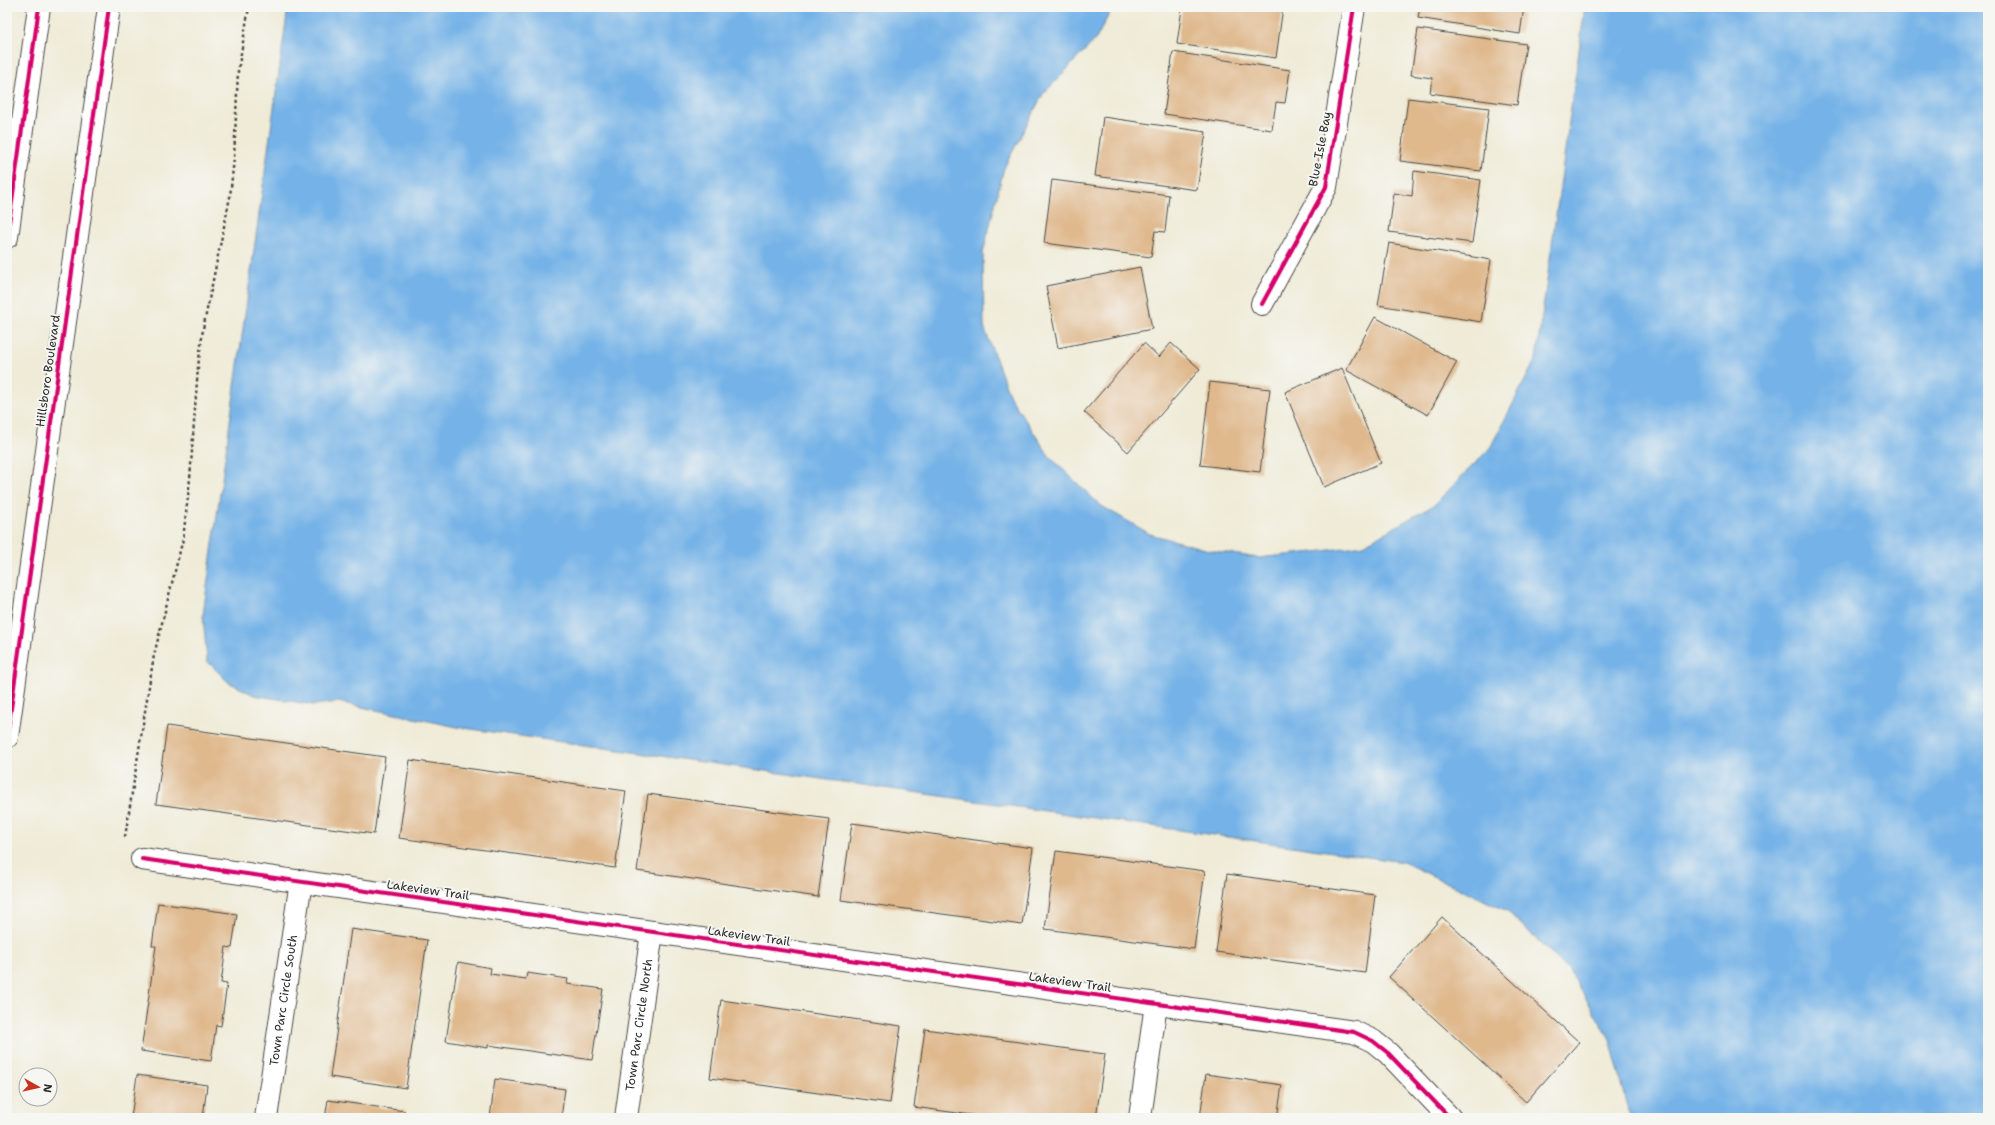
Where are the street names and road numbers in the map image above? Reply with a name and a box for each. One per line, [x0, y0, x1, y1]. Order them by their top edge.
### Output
street label: Blue Isle Bay [1305, 110, 1335, 188]
street label: Hillsboro Boulevard [32, 313, 64, 428]
street label: Lakeview Trail [386, 876, 471, 904]
street label: Lakeview Trail [707, 922, 792, 950]
street label: Town Parc Circle South [266, 933, 301, 1067]
street label: Town Parc Circle North [622, 958, 656, 1092]
street label: Lakeview Trail [1028, 968, 1113, 996]

